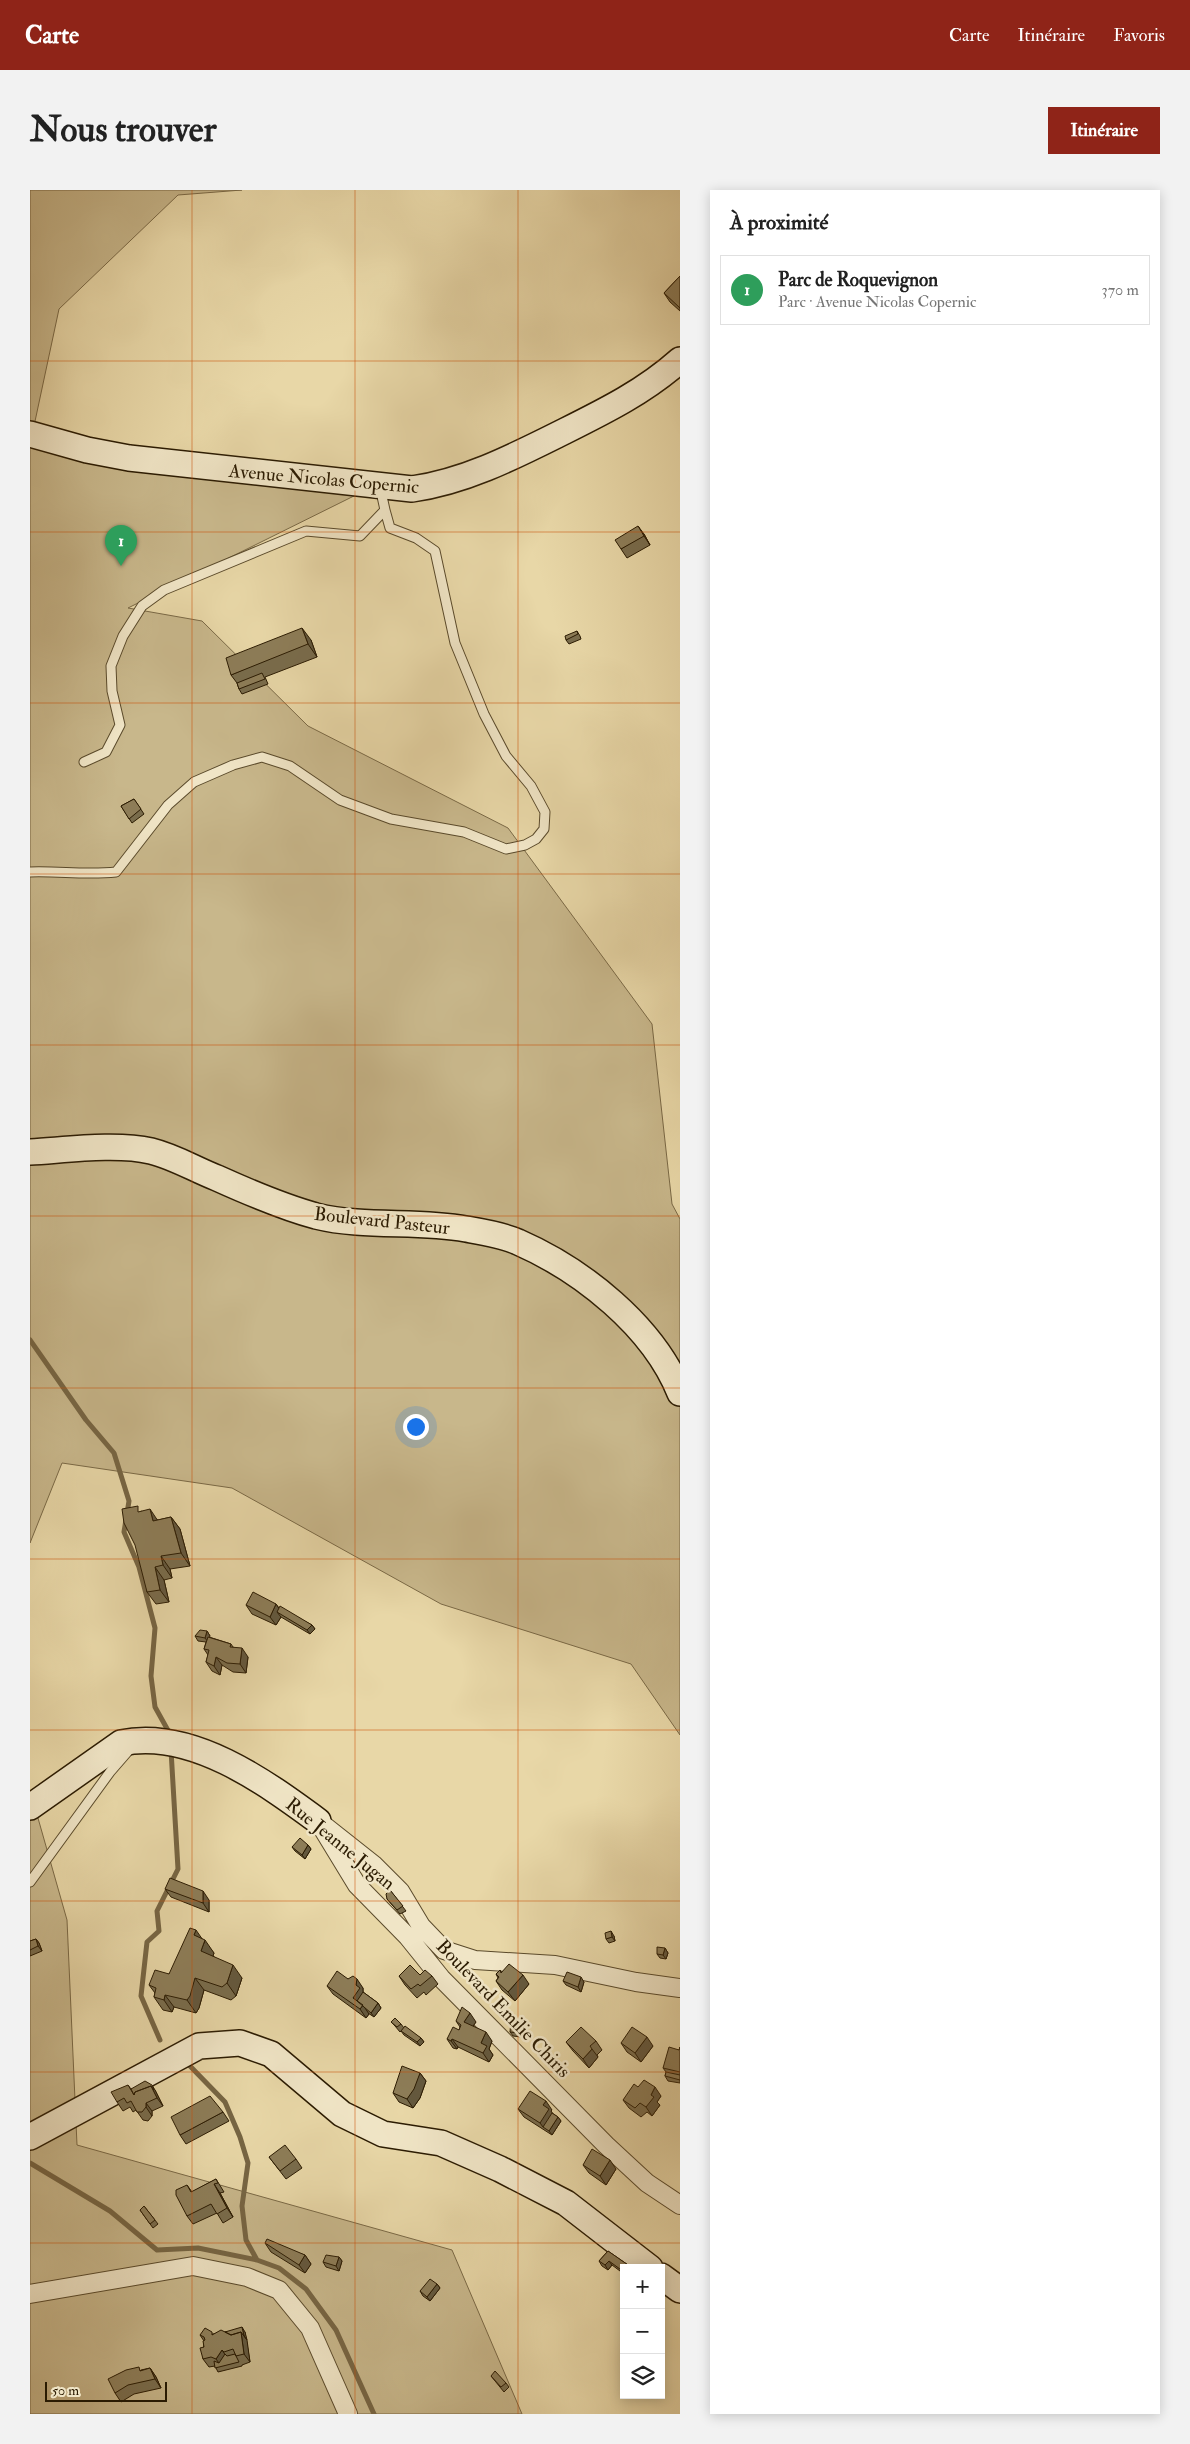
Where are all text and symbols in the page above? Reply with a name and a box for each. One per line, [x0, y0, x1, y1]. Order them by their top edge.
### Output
text: Carte [25, 20, 79, 51]
text: Carte [949, 24, 990, 47]
text: Itinéraire [1018, 24, 1085, 47]
text: Favoris [1113, 24, 1165, 47]
button: Itinéraire [1048, 107, 1160, 154]
text: Nous trouver [30, 108, 217, 152]
text: À proximité [730, 209, 828, 236]
text: Parc de Roquevignon [778, 268, 938, 292]
text: 1 [744, 280, 750, 300]
text: 370 m [1102, 280, 1139, 300]
text: Parc · Avenue Nicolas Copernic [778, 292, 976, 312]
street label: Avenue Nicolas Copernic [227, 459, 420, 500]
pin: 1 [105, 525, 137, 566]
street label: Boulevard Pasteur [313, 1202, 451, 1240]
your location [403, 1414, 429, 1440]
street label: Rue Jeanne Jugan [281, 1792, 400, 1895]
street label: Boulevard Emilie Chiris [431, 1934, 576, 2083]
map controls [620, 2264, 665, 2399]
button: + [620, 2264, 665, 2309]
button: − [620, 2309, 665, 2354]
button: layers [620, 2354, 665, 2399]
scale bar [45, 2379, 168, 2402]
text: 50 m [52, 2382, 79, 2399]

